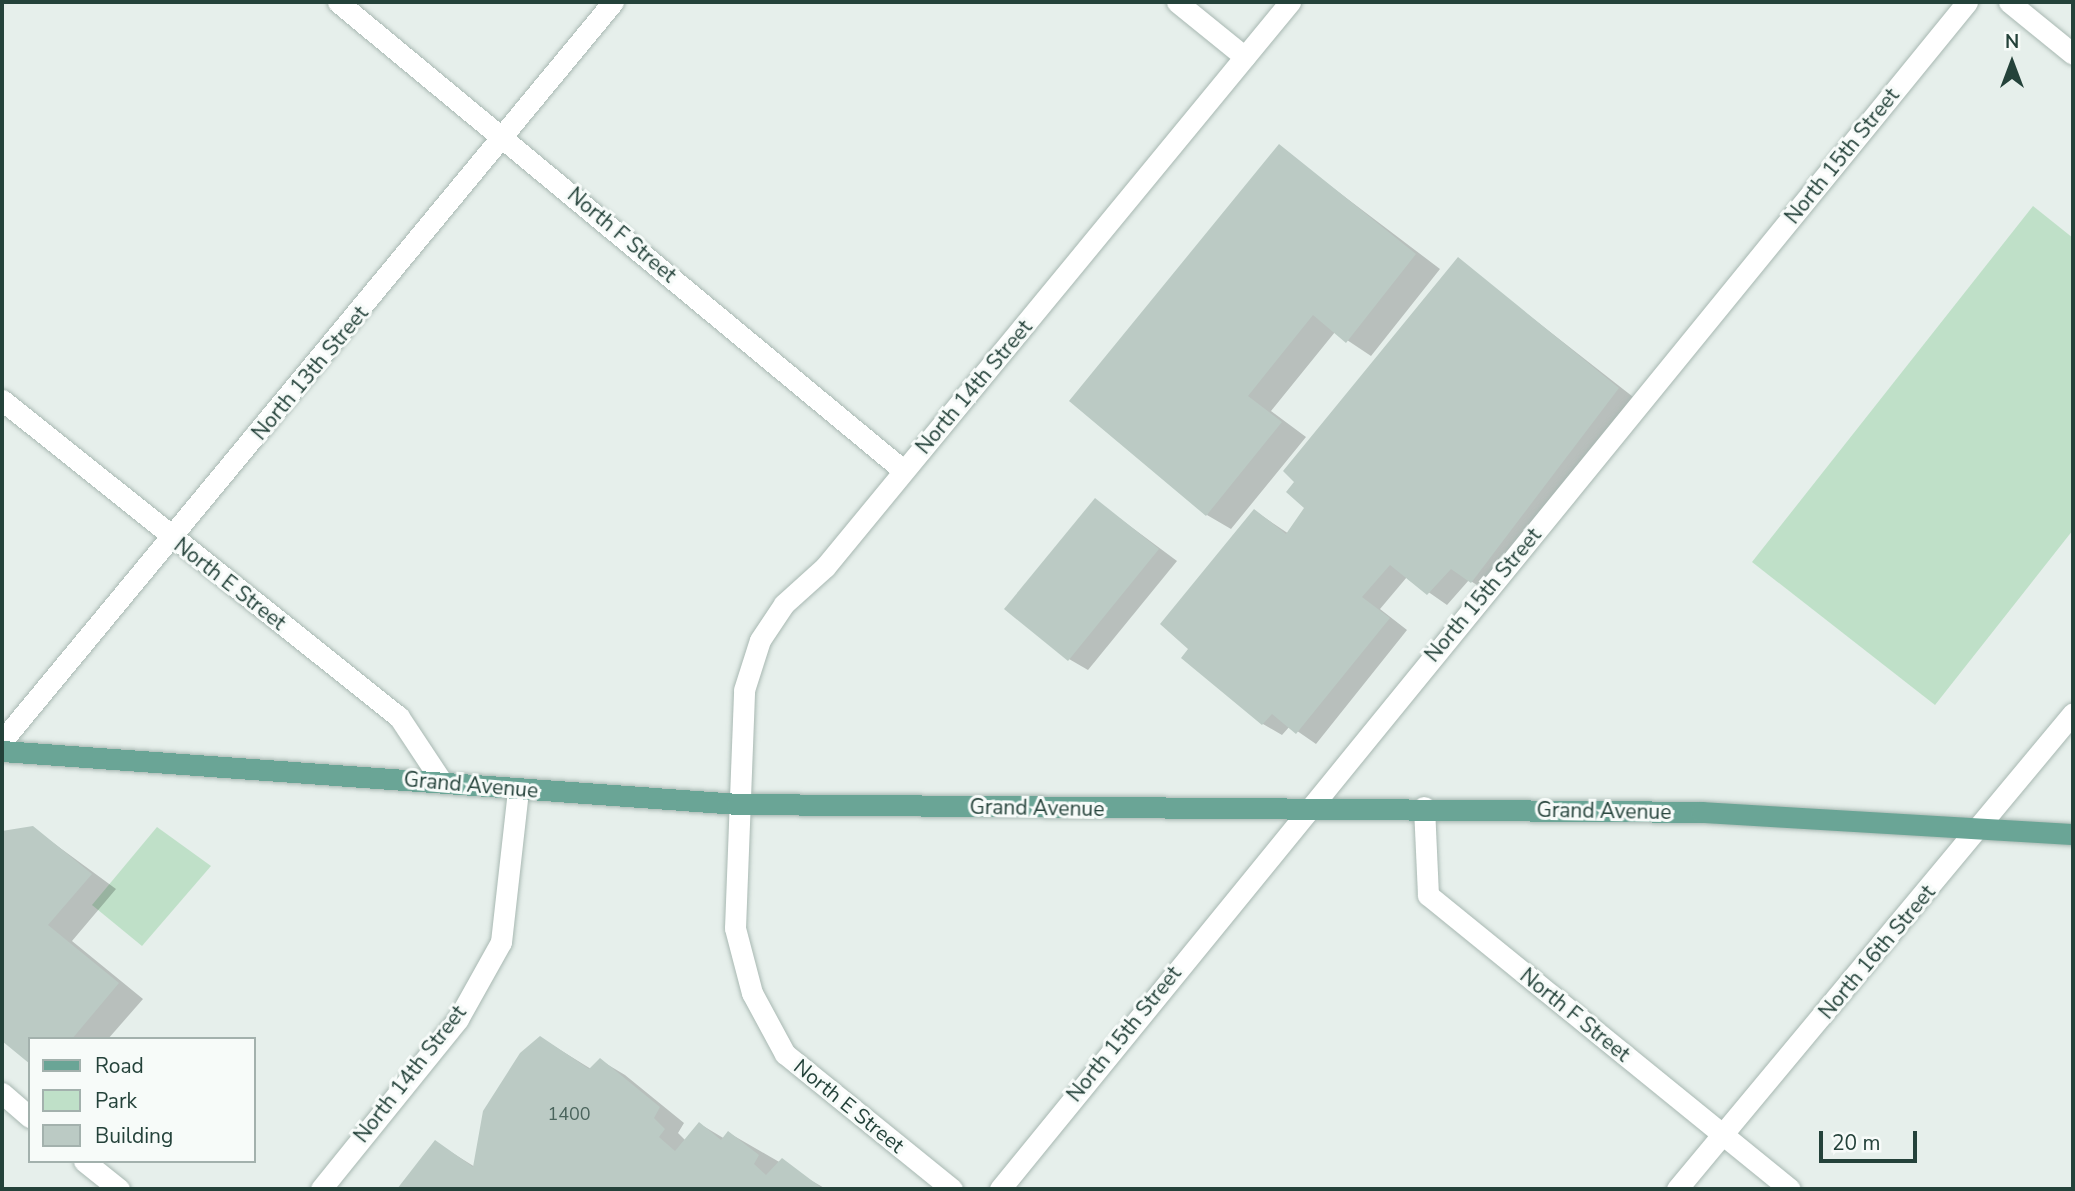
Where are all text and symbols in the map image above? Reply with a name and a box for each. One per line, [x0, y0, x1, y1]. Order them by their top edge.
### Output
north arrow [1977, 28, 2047, 98]
text: N [2005, 29, 2019, 55]
street label: North 15th Street [1780, 83, 1904, 229]
street label: North F Street [563, 182, 681, 288]
street label: North 13th Street [247, 301, 373, 445]
street label: North 14th Street [911, 315, 1037, 459]
street label: North 15th Street [1420, 523, 1546, 667]
street label: North E Street [169, 533, 291, 635]
street label: Grand Avenue [403, 767, 539, 803]
street label: Grand Avenue [969, 794, 1105, 822]
street label: Grand Avenue [1536, 797, 1672, 825]
street label: North 16th Street [1814, 880, 1940, 1024]
street label: North 15th Street [1062, 961, 1186, 1107]
street label: North F Street [1515, 963, 1635, 1067]
street label: North 14th Street [349, 1000, 471, 1148]
legend [28, 1037, 256, 1163]
text: Road [95, 1052, 144, 1080]
street label: North E Street [789, 1054, 909, 1158]
text: Park [95, 1087, 137, 1115]
house number: 1400 [547, 1103, 591, 1125]
scale bar [1823, 1118, 1921, 1162]
text: Building [95, 1122, 173, 1150]
text: 20 m [1832, 1129, 1881, 1157]

